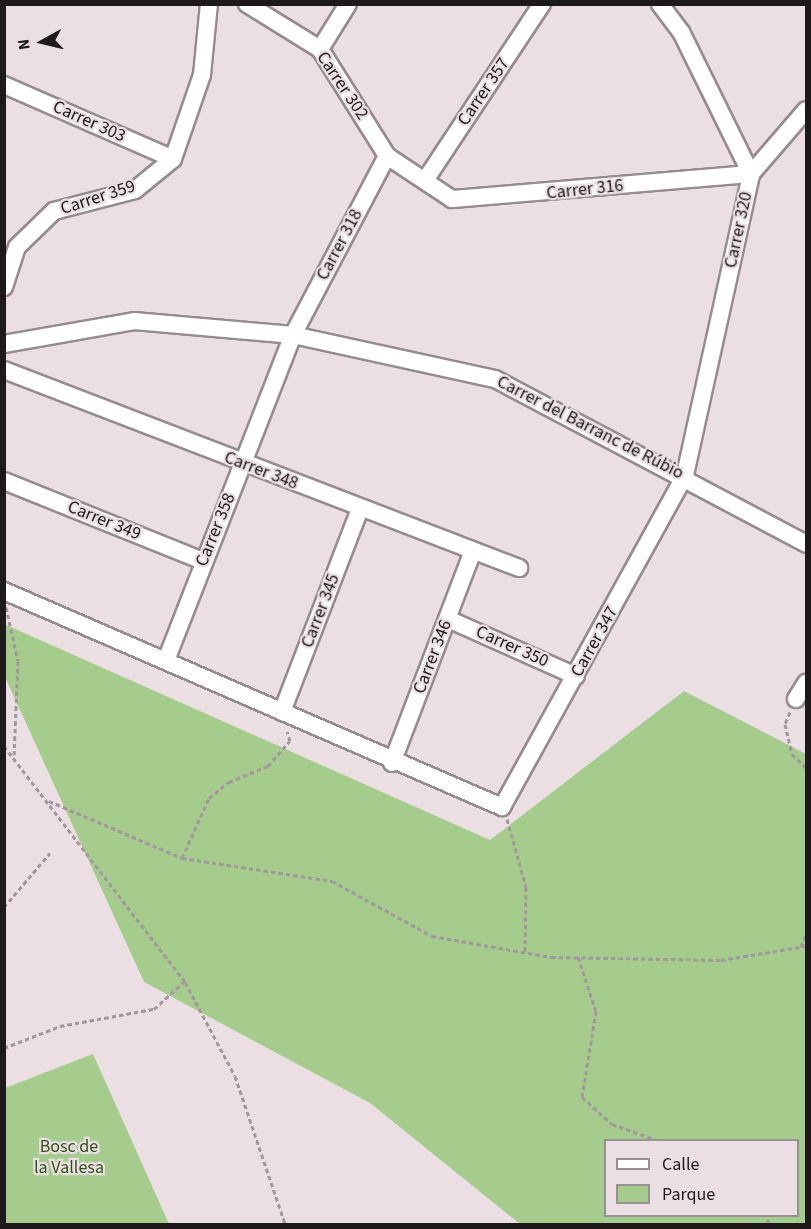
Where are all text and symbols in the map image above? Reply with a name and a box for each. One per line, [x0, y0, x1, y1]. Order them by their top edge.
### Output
north arrow [12, 12, 72, 72]
text: N [13, 38, 36, 51]
street label: Carrer 302 [311, 48, 373, 124]
street label: Carrer 357 [453, 54, 515, 130]
street label: Carrer 303 [49, 96, 129, 148]
street label: Carrer 316 [545, 175, 625, 205]
street label: Carrer 359 [58, 176, 138, 220]
street label: Carrer 320 [720, 190, 758, 270]
street label: Carrer 318 [312, 206, 368, 284]
street label: Carrer del Barranc de Rúbio [493, 371, 687, 485]
street label: Carrer 348 [221, 447, 301, 495]
street label: Carrer 358 [192, 490, 240, 570]
street label: Carrer 349 [64, 497, 144, 545]
street label: Carrer 345 [297, 571, 345, 651]
street label: Carrer 347 [567, 603, 623, 681]
street label: Carrer 346 [409, 617, 457, 697]
street label: Carrer 350 [472, 621, 552, 673]
park label: Bosc de la Vallesa [34, 1137, 104, 1180]
legend [604, 1139, 799, 1217]
text: Calle [662, 1152, 699, 1177]
text: Parque [662, 1182, 715, 1207]

